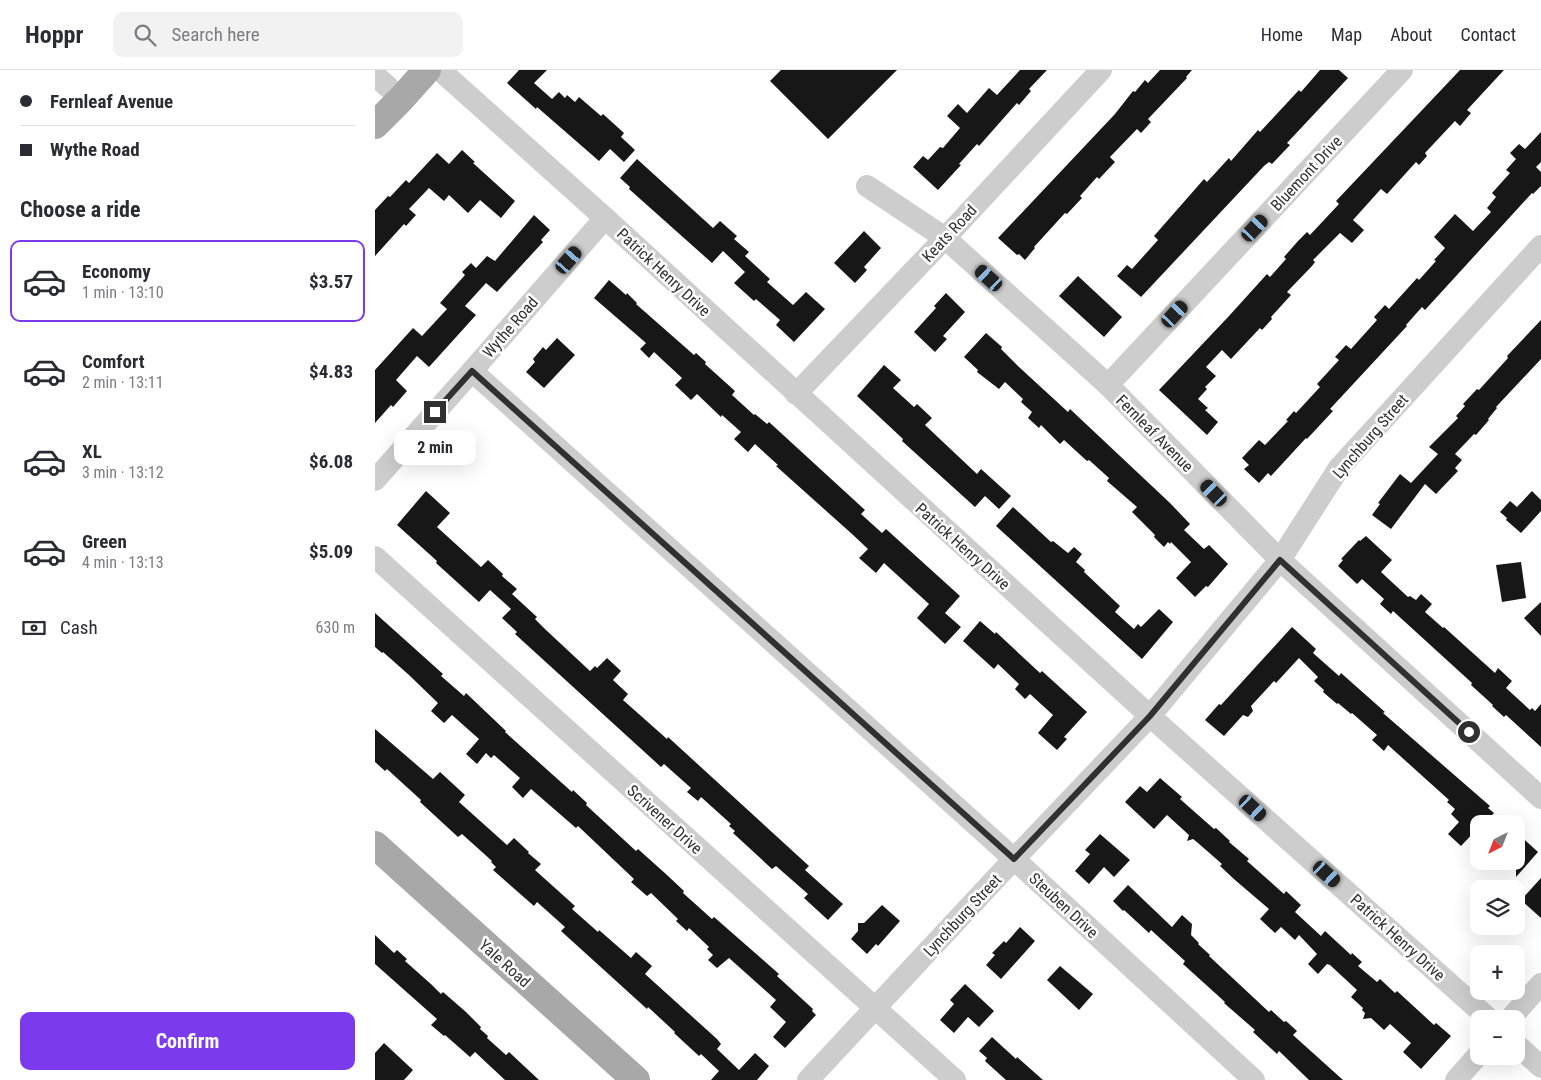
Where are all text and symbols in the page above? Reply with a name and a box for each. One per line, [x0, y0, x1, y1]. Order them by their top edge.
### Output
search box [113, 12, 463, 57]
text: Hoppr [25, 21, 83, 49]
icon: search [131, 21, 159, 49]
text: Search here [171, 23, 260, 46]
text: Home [1261, 24, 1303, 45]
text: Map [1331, 24, 1362, 45]
text: About [1390, 24, 1432, 45]
text: Contact [1460, 24, 1516, 45]
text: Fernleaf Avenue [50, 90, 173, 113]
street label: Bluemont Drive [1267, 132, 1346, 215]
text: Wythe Road [50, 138, 140, 161]
text: Choose a ride [20, 197, 141, 222]
street label: Keats Road [918, 201, 981, 266]
car [1239, 212, 1270, 244]
street label: Patrick Henry Drive [613, 224, 714, 320]
car [553, 244, 584, 276]
icon: car [22, 259, 67, 304]
text: Economy [82, 260, 151, 283]
car [972, 262, 1005, 294]
text: $3.57 [309, 270, 353, 293]
text: 1 min · 13:10 [82, 283, 164, 302]
street label: Wythe Road [479, 293, 542, 362]
car [1159, 298, 1190, 330]
icon: car [22, 349, 67, 394]
text: Comfort [82, 350, 145, 373]
text: $4.83 [309, 360, 353, 383]
text: 2 min · 13:11 [82, 373, 164, 392]
street label: Lynchburg Street [1329, 390, 1412, 482]
street label: Fernleaf Avenue [1112, 391, 1197, 476]
route end [424, 401, 446, 423]
callout: 2 min [394, 430, 476, 464]
text: 2 min [417, 438, 453, 457]
icon: car [22, 439, 67, 484]
text: XL [82, 440, 102, 463]
text: $6.08 [309, 450, 353, 473]
text: 3 min · 13:12 [82, 463, 164, 482]
car [1198, 477, 1229, 509]
street label: Patrick Henry Drive [912, 499, 1014, 594]
icon: car [22, 529, 67, 574]
text: Green [82, 530, 127, 553]
text: $5.09 [309, 540, 353, 563]
text: 4 min · 13:13 [82, 553, 164, 572]
icon: cash [20, 614, 48, 642]
text: Cash [60, 616, 98, 639]
text: 630 m [316, 618, 355, 637]
route start [1458, 721, 1480, 743]
street label: Scrivener Drive [623, 781, 706, 858]
car [1236, 792, 1269, 824]
north arrow [1470, 815, 1525, 870]
map controls [1470, 815, 1525, 1065]
car [1310, 858, 1343, 890]
street label: Steuben Drive [1025, 869, 1102, 942]
street label: Lynchburg Street [919, 870, 1005, 960]
button: layers [1470, 880, 1525, 935]
street label: Patrick Henry Drive [1347, 890, 1449, 985]
street label: Yale Road [475, 935, 534, 991]
button: + [1470, 945, 1525, 1000]
button: − [1470, 1010, 1525, 1065]
button: Confirm [20, 1012, 355, 1070]

